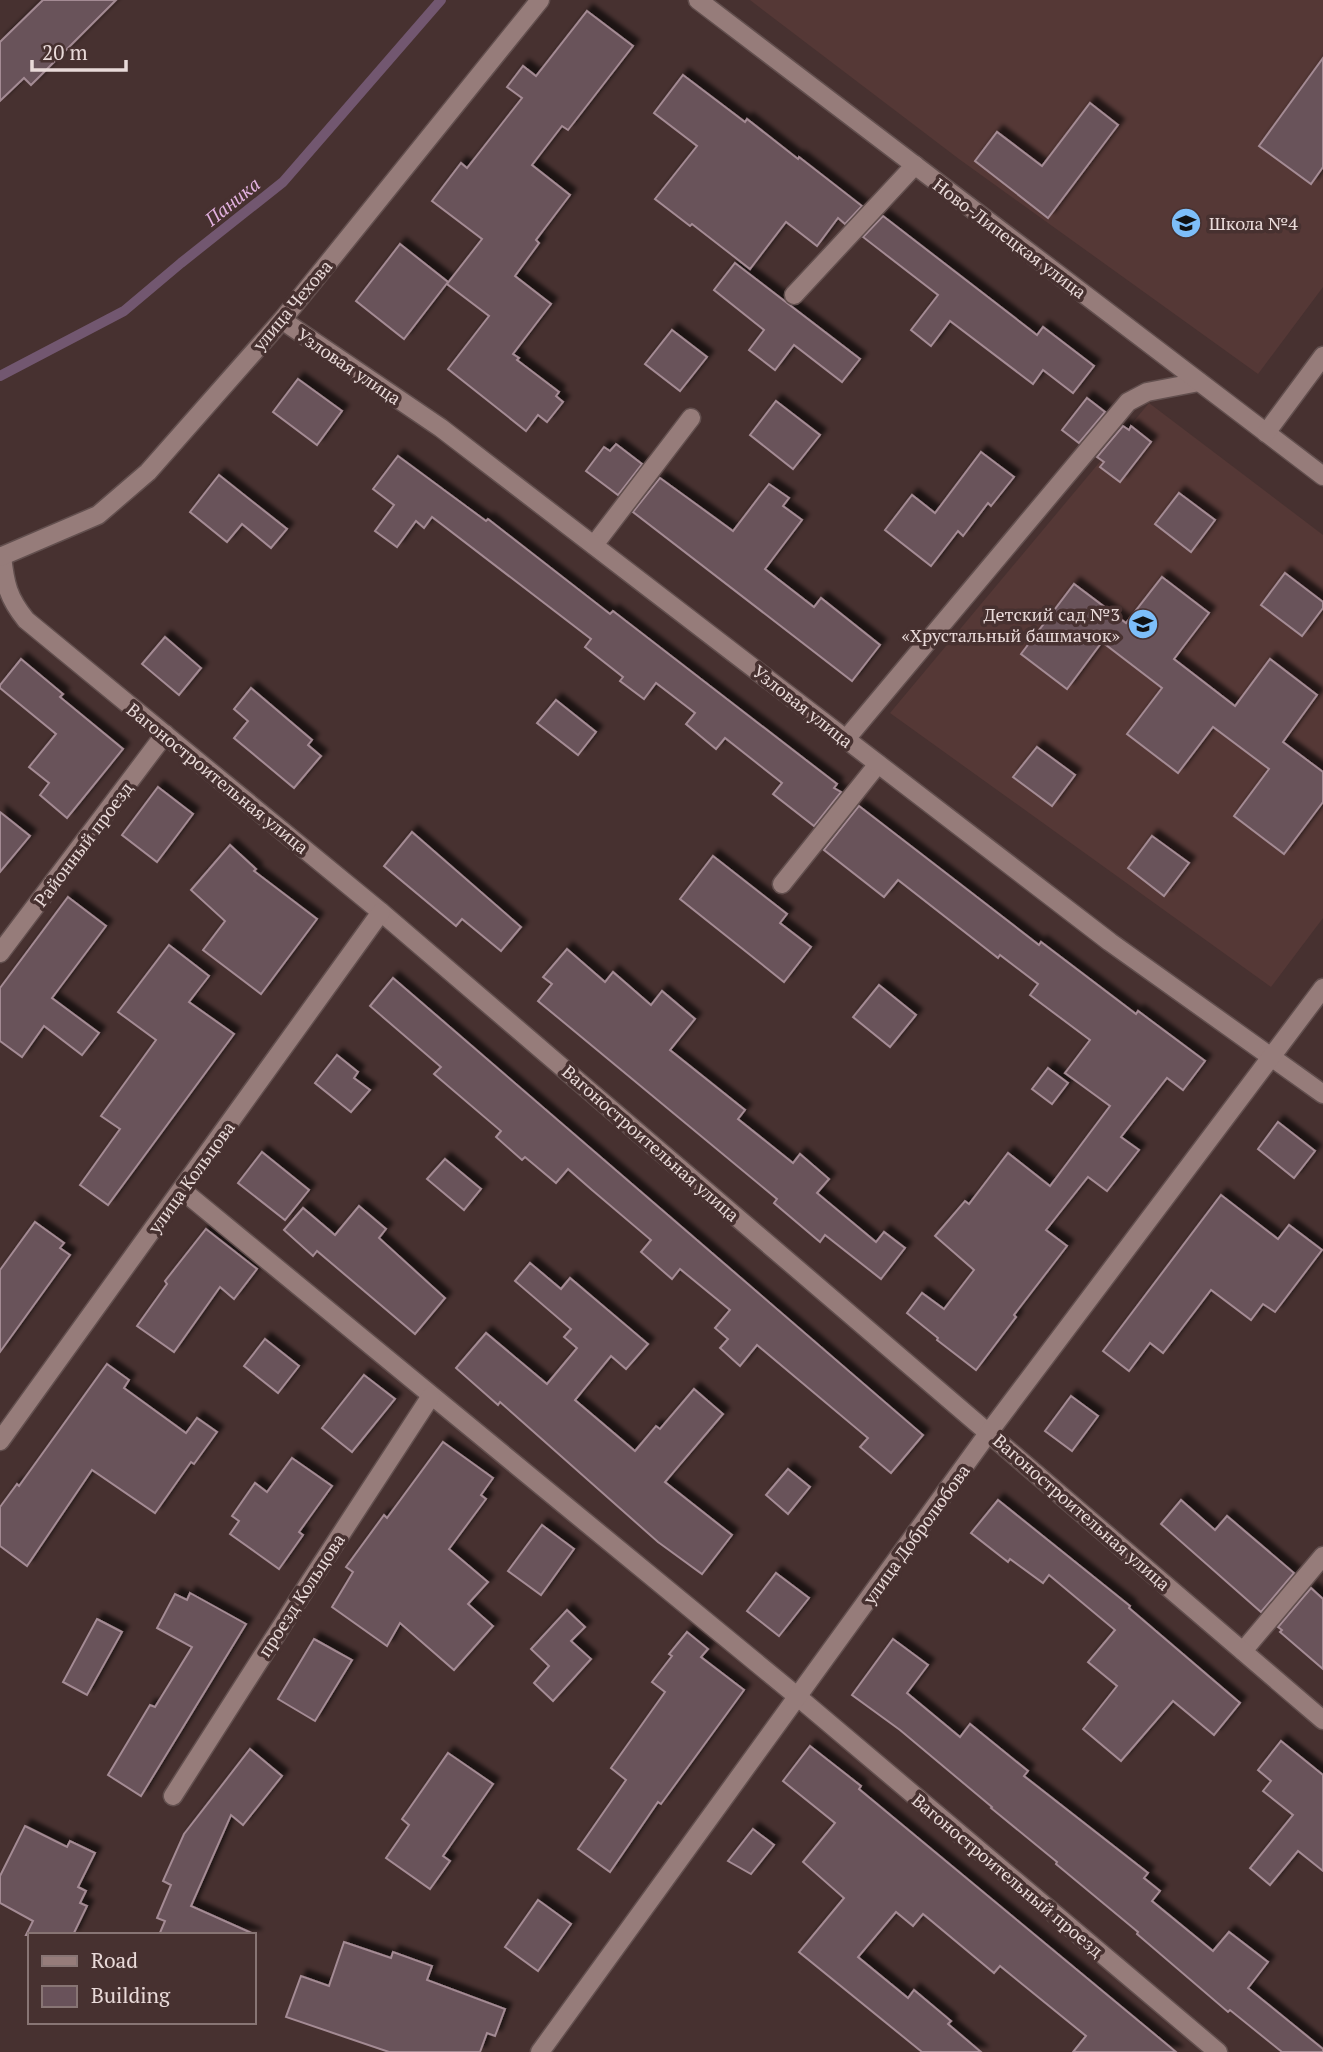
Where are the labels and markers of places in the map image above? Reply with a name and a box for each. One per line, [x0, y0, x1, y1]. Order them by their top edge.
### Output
school or university icon: Школа №4 [1169, 206, 1203, 240]
place label: Школа №4 [1209, 211, 1298, 235]
place label: Детский сад №3 «Хрустальный башмачок» [901, 602, 1121, 647]
school or university icon: Детский сад №3 «Хрустальный башмачок» [1126, 607, 1160, 641]

